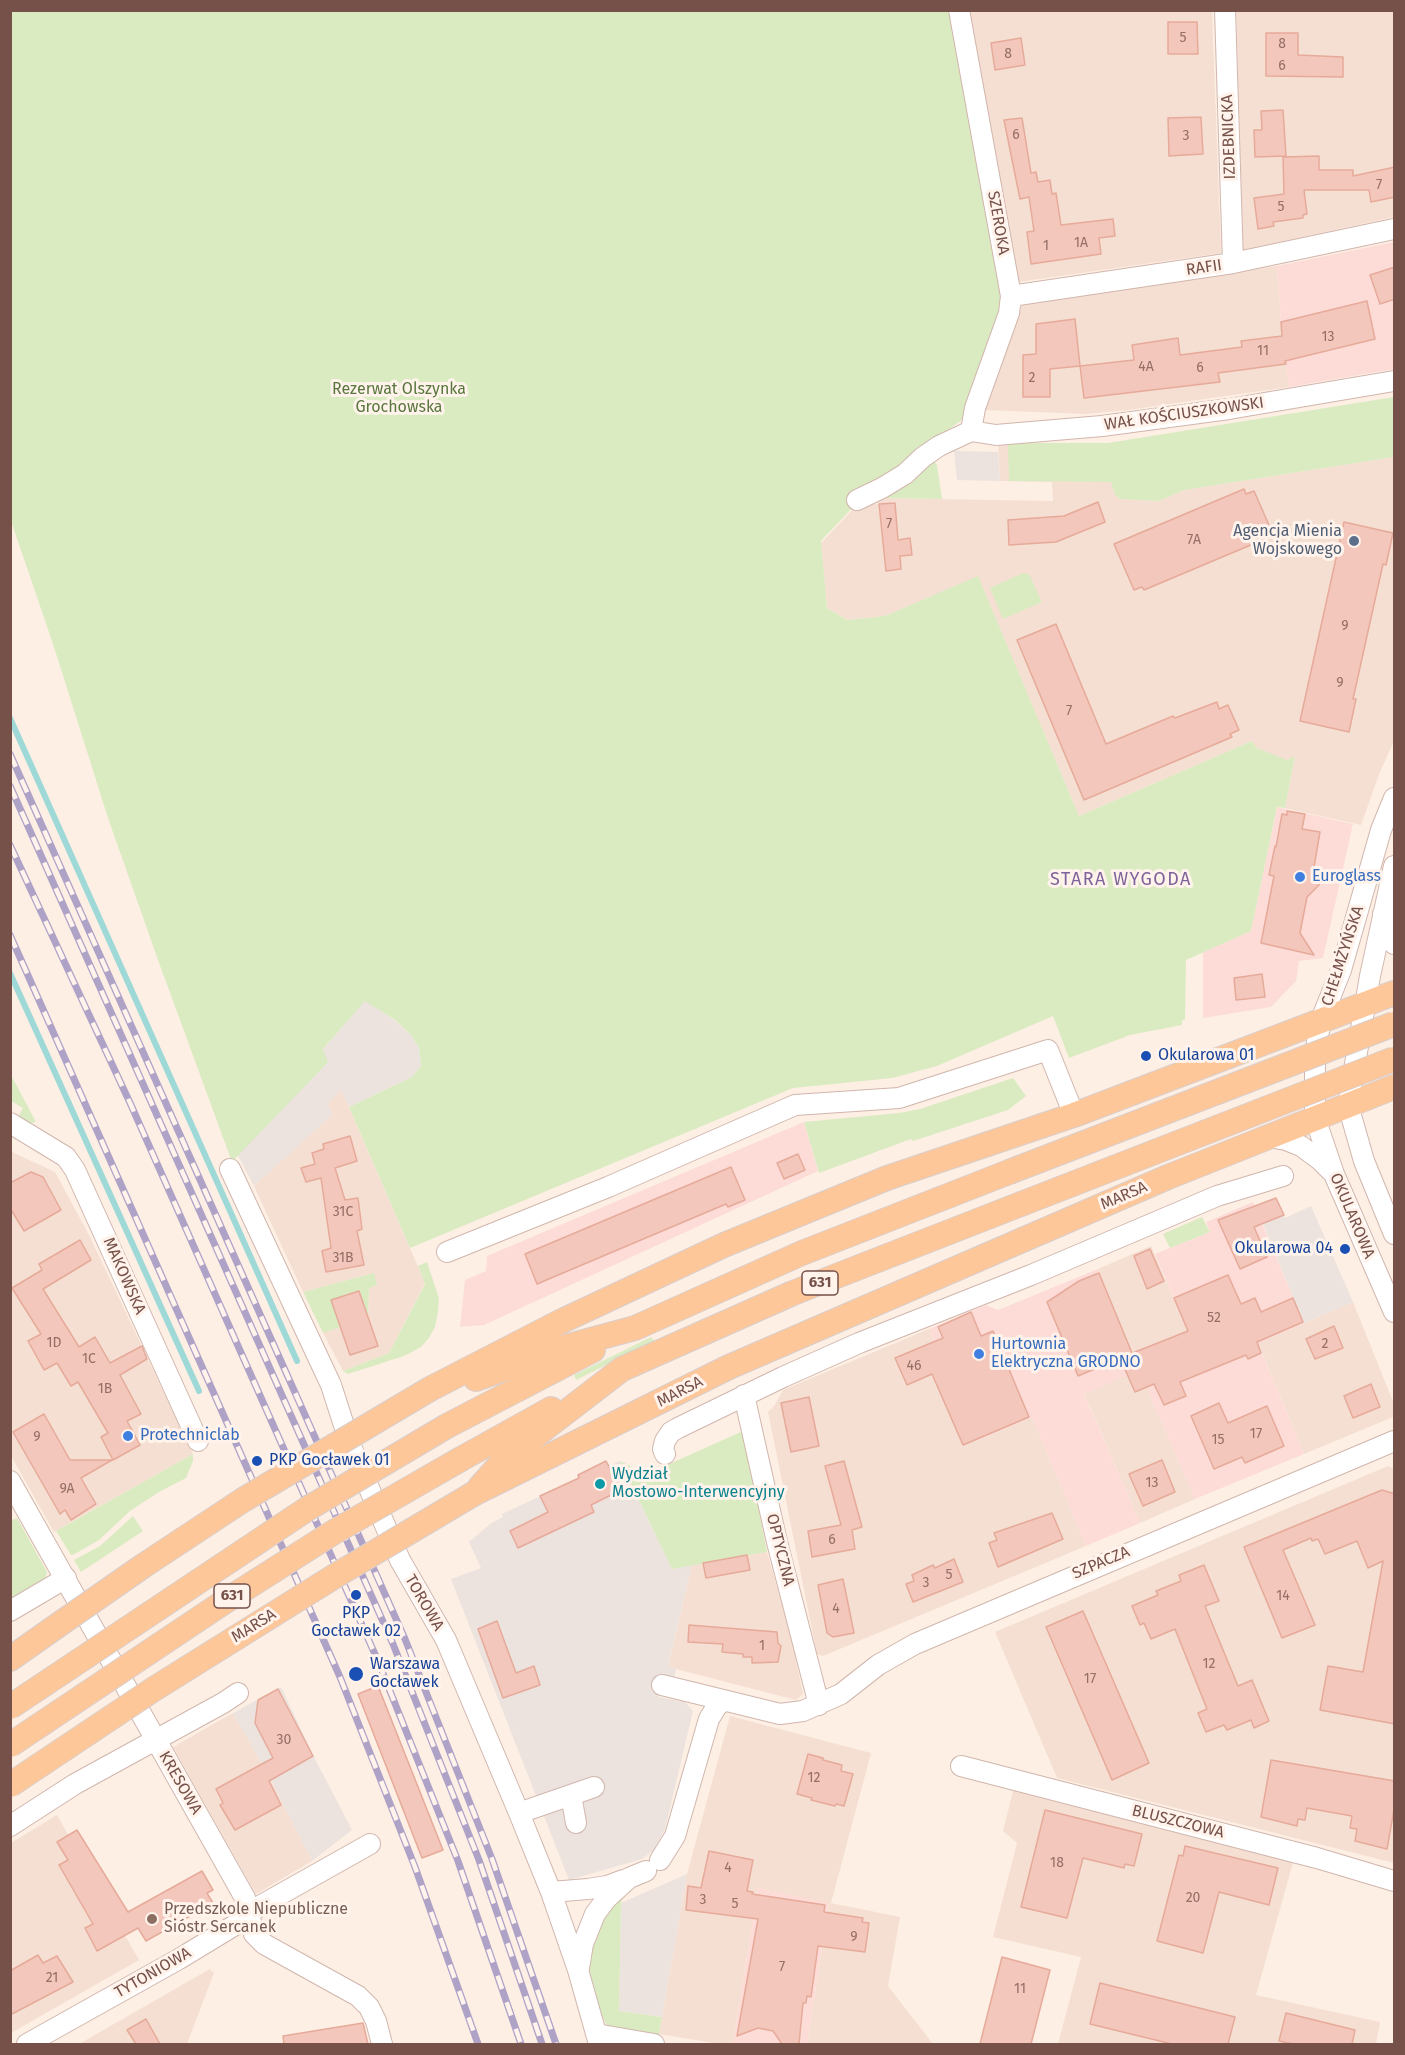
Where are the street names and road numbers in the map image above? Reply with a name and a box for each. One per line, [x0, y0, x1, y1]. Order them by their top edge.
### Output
street label: IZDEBNICKA [1218, 94, 1240, 180]
street label: SZEROKA [983, 190, 1013, 256]
street label: RAFII [1185, 256, 1223, 280]
street label: WAŁ KOŚCIUSZKOWSKI [1103, 393, 1265, 435]
street label: CHEŁMŻYŃSKA [1318, 903, 1368, 1009]
street label: OKULAROWA [1325, 1170, 1379, 1262]
street label: MARSA [1098, 1178, 1150, 1214]
street label: MAKOWSKA [99, 1235, 149, 1317]
road number: 631 [802, 1271, 838, 1295]
street label: MARSA [654, 1372, 706, 1412]
street label: OPTYCZNA [762, 1512, 798, 1588]
street label: SZPACZA [1069, 1542, 1133, 1584]
street label: TOROWA [400, 1571, 448, 1635]
road number: 631 [214, 1584, 250, 1608]
street label: MARSA [228, 1605, 280, 1647]
street label: KRESOWA [154, 1748, 206, 1818]
street label: BLUSZCZOWA [1130, 1801, 1226, 1843]
street label: TYTONIOWA [111, 1943, 195, 2003]

